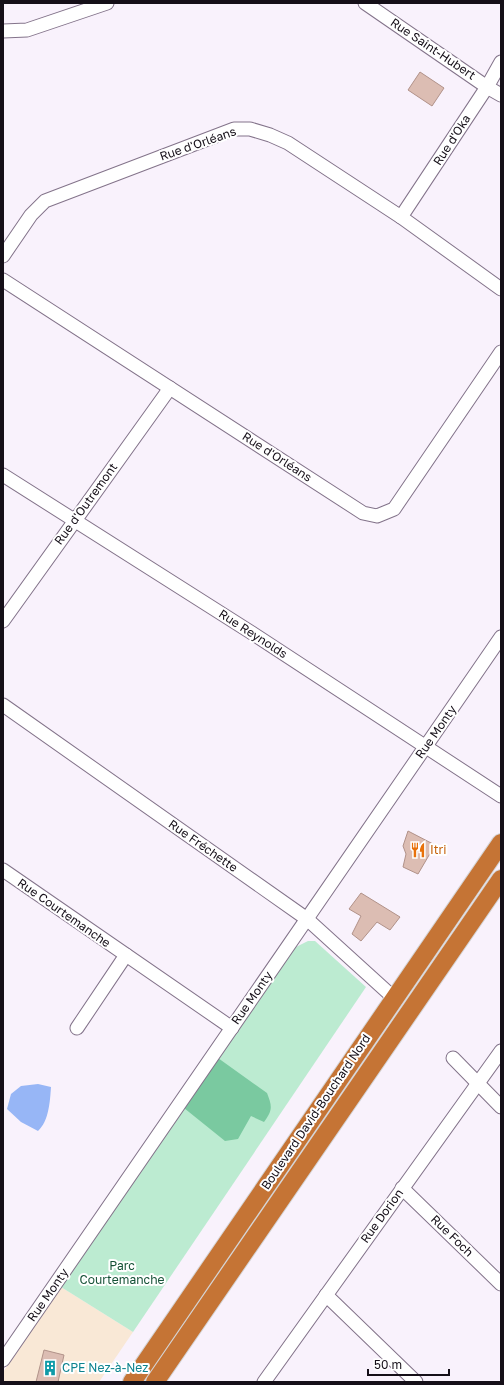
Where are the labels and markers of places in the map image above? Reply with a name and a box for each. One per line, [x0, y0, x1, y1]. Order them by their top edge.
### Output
restaurant icon: Itri [409, 841, 427, 859]
place label: Itri [430, 842, 446, 857]
building icon: CPE Nez-à-Nez [41, 1359, 59, 1377]
place label: CPE Nez-à-Nez [62, 1360, 148, 1375]

